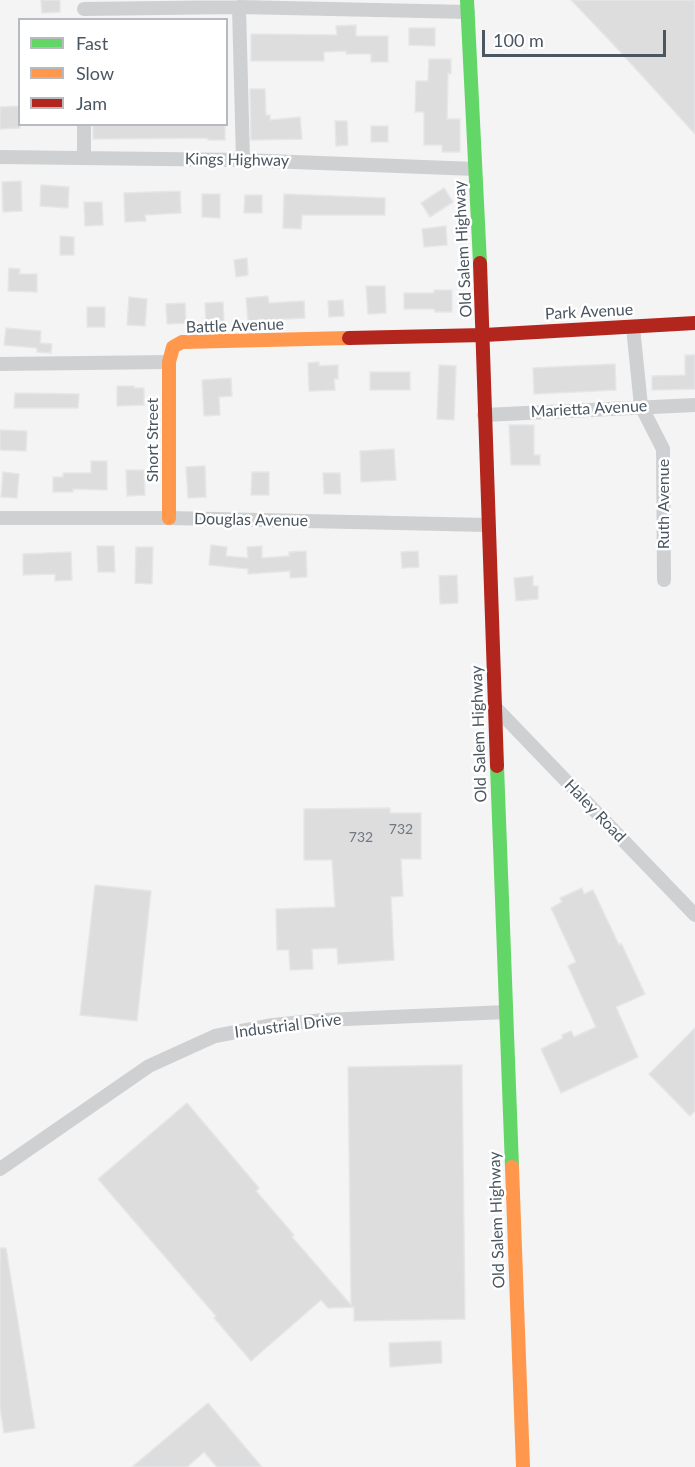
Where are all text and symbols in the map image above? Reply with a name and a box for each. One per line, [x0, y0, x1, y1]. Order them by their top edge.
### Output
legend [18, 18, 228, 126]
scale bar [485, 18, 670, 56]
text: 100 m [493, 29, 544, 51]
text: Fast [76, 32, 108, 54]
text: Slow [76, 62, 114, 84]
text: Jam [76, 92, 107, 114]
street label: Kings Highway [185, 149, 289, 171]
street label: Old Salem Highway [450, 180, 476, 318]
street label: Park Avenue [544, 300, 634, 324]
street label: Battle Avenue [186, 315, 284, 337]
street label: Marietta Avenue [530, 396, 648, 422]
street label: Short Street [143, 398, 163, 482]
street label: Ruth Avenue [654, 459, 674, 549]
street label: Douglas Avenue [194, 509, 308, 531]
street label: Old Salem Highway [467, 665, 491, 803]
street label: Haley Road [560, 776, 630, 846]
house number: 732 [389, 821, 413, 837]
house number: 732 [349, 829, 373, 845]
street label: Industrial Drive [233, 1010, 343, 1042]
street label: Old Salem Highway [485, 1151, 509, 1289]

